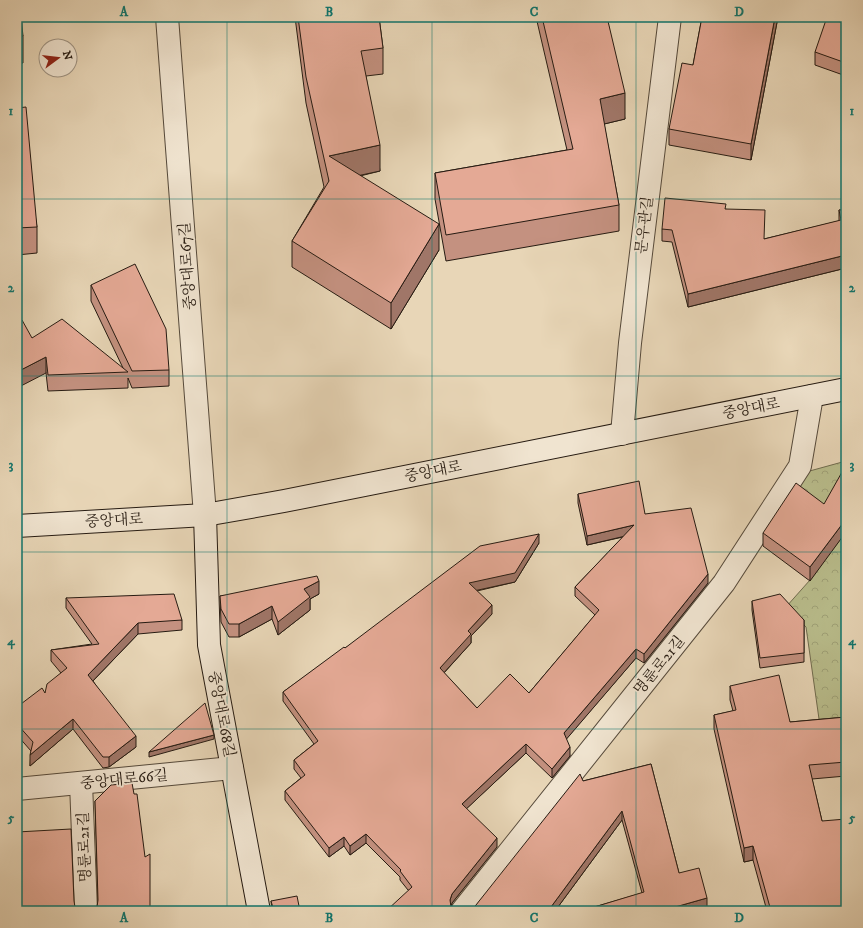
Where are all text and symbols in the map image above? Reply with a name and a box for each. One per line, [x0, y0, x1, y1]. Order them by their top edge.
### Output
text: A [119, 4, 129, 20]
text: B [325, 4, 333, 20]
text: C [530, 4, 539, 20]
text: D [734, 4, 744, 20]
north arrow [38, 38, 78, 78]
text: N [59, 49, 75, 62]
text: 1 [9, 103, 14, 119]
text: 1 [850, 103, 855, 119]
street label: 문우관길 [632, 195, 657, 255]
street label: 중앙대로67길 [175, 221, 200, 311]
text: 2 [8, 280, 15, 296]
text: 2 [849, 280, 856, 296]
street label: 중앙대로 [721, 394, 782, 423]
text: 3 [9, 457, 14, 473]
street label: 중앙대로 [403, 457, 464, 486]
text: 3 [850, 457, 855, 473]
street label: 중앙대로 [85, 509, 144, 532]
street label: 명륜로21길 [630, 632, 689, 699]
text: 4 [6, 633, 15, 650]
text: 4 [847, 633, 856, 650]
street label: 중앙대로68길 [204, 669, 239, 759]
street label: 중앙대로66길 [79, 765, 169, 794]
text: 5 [7, 810, 15, 826]
text: 5 [848, 810, 856, 826]
street label: 명륜로21길 [74, 811, 95, 883]
text: A [119, 910, 129, 926]
text: B [325, 910, 333, 926]
text: C [530, 910, 539, 926]
text: D [734, 910, 744, 926]

